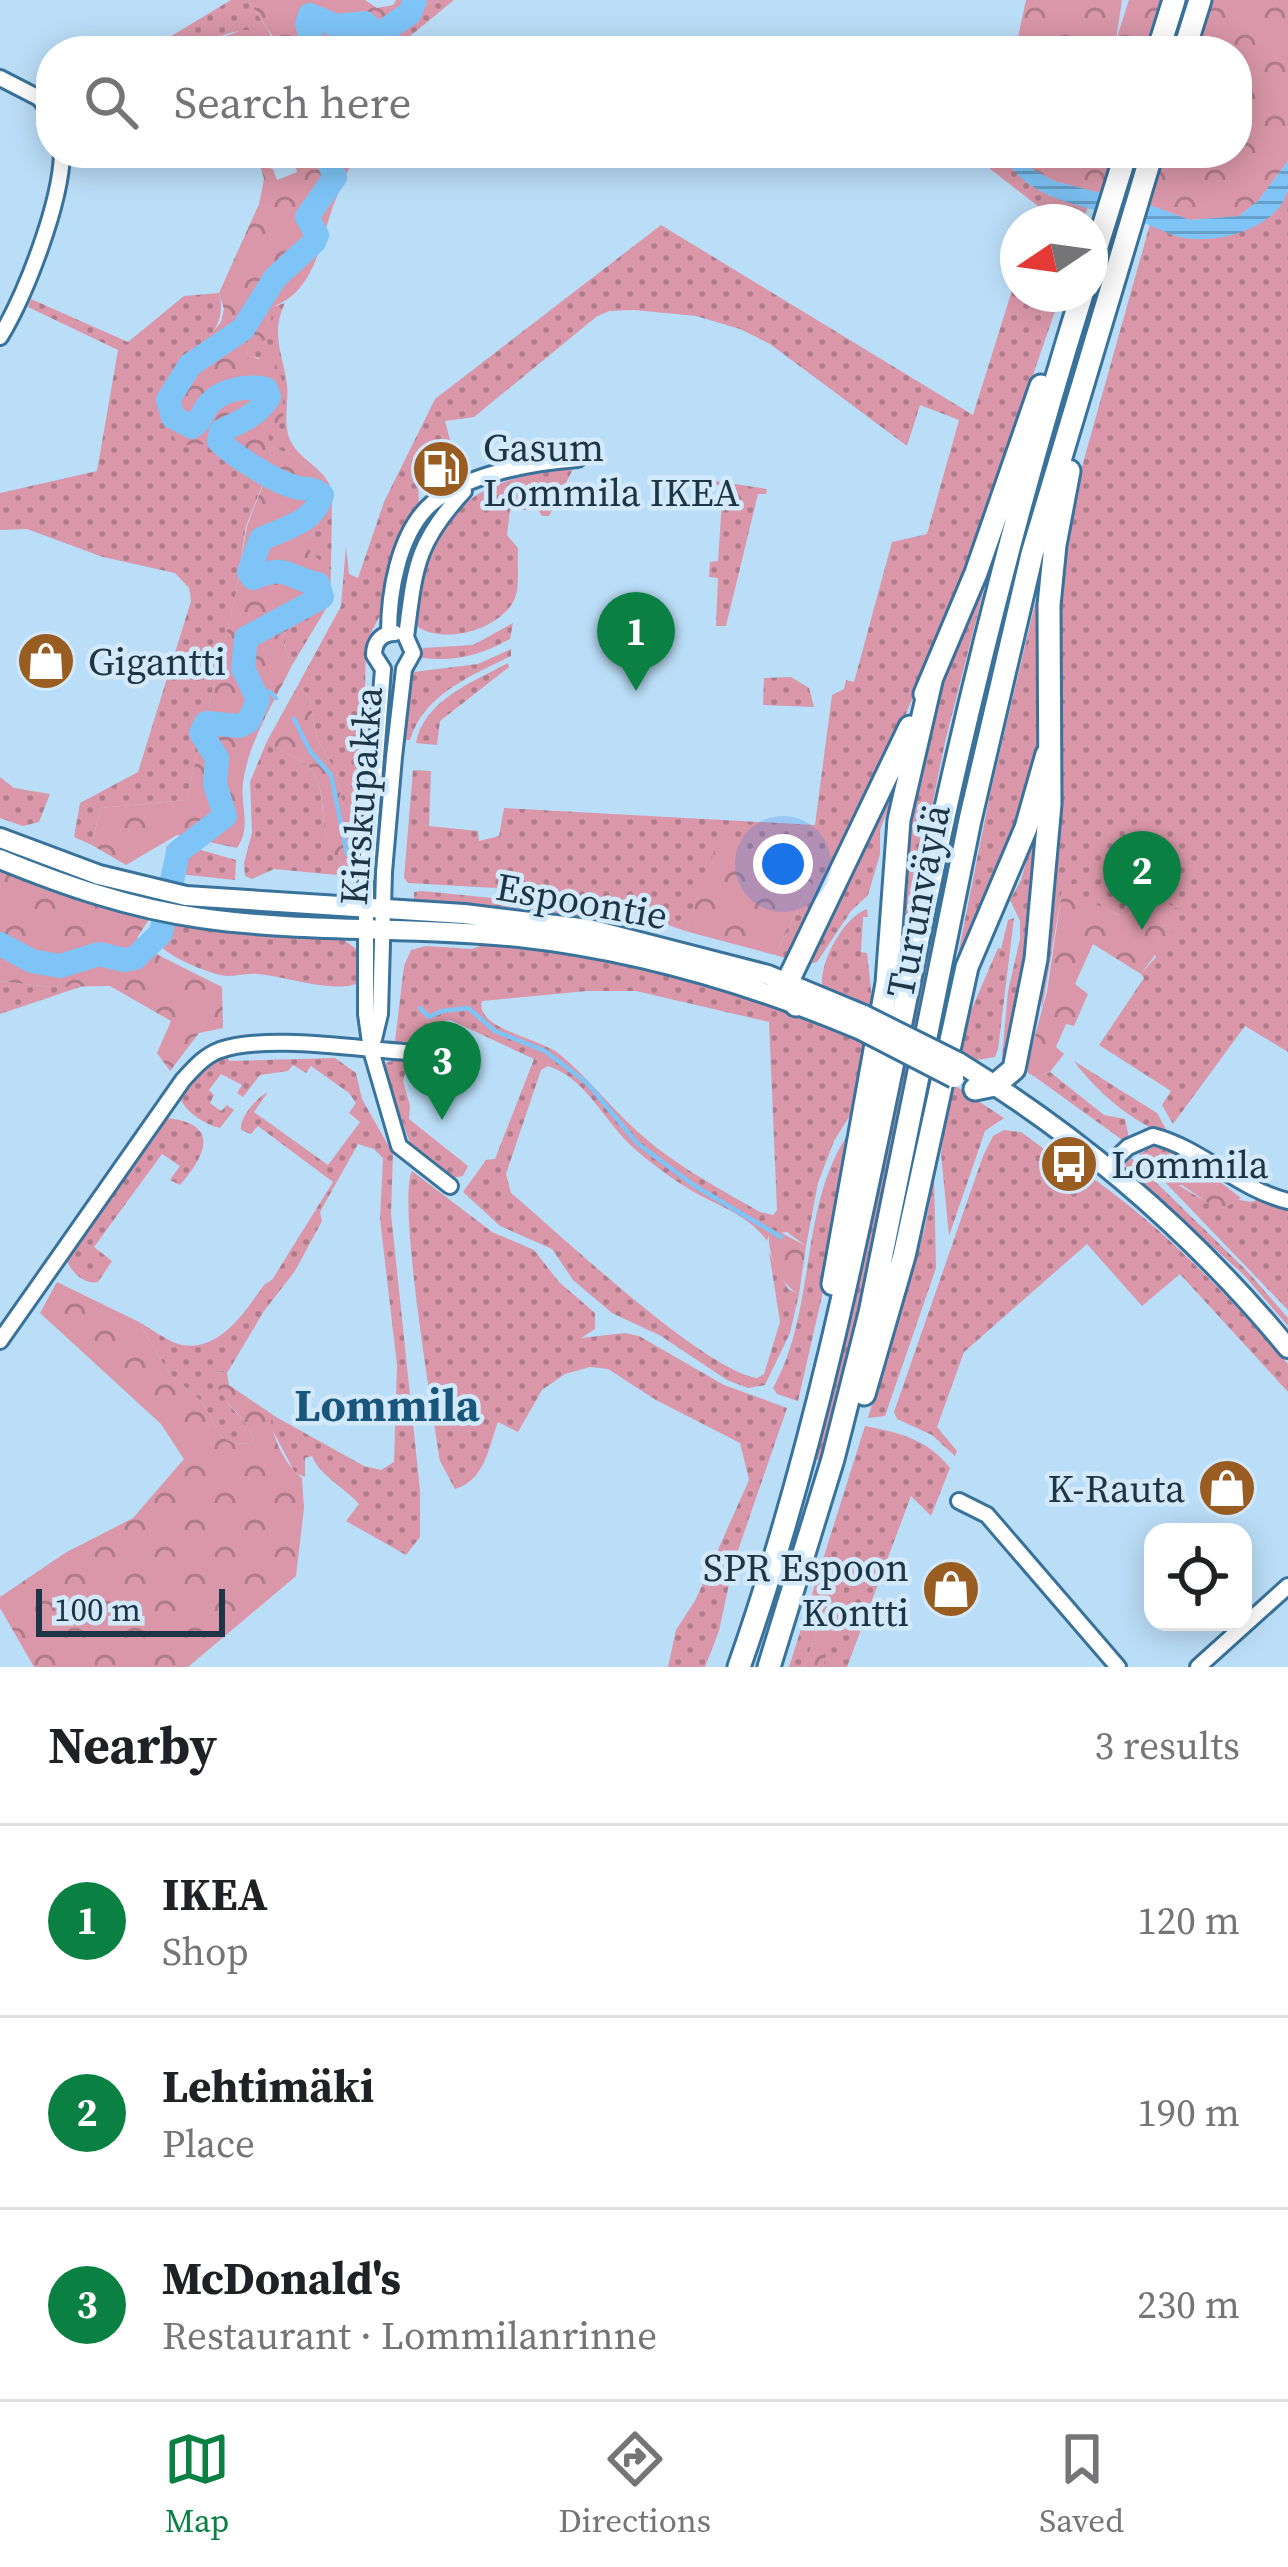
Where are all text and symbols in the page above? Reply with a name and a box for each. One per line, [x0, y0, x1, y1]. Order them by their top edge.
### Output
search box [36, 36, 1252, 168]
icon: search [78, 69, 144, 135]
text: Search here [174, 71, 411, 133]
north arrow [1000, 204, 1108, 312]
place label: Gasum Lommila IKEA [483, 421, 740, 519]
fuel station icon: Gasum Lommila IKEA [410, 438, 472, 500]
pin: 1 [597, 592, 675, 691]
shop icon: Gigantti [15, 630, 77, 692]
place label: Gigantti [88, 635, 226, 688]
street label: Kirskupakka [327, 685, 395, 907]
street label: Turunväylä [873, 800, 963, 1002]
pin: 2 [1103, 831, 1181, 930]
your location [753, 834, 813, 894]
street label: Espoontie [492, 860, 672, 942]
pin: 3 [403, 1021, 481, 1120]
bus stop icon: Lommila [1038, 1133, 1100, 1195]
place label: Lommila [1111, 1138, 1269, 1191]
district label: Lommila [294, 1374, 481, 1436]
shop icon: K-Rauta [1196, 1457, 1258, 1519]
place label: K-Rauta [1047, 1462, 1185, 1515]
map controls [1144, 1523, 1252, 1631]
button: locate [1144, 1523, 1252, 1631]
place label: SPR Espoon Kontti [703, 1541, 909, 1639]
shop icon: SPR Espoon Kontti [920, 1558, 982, 1620]
scale bar [36, 1583, 225, 1636]
text: 100 m [54, 1587, 141, 1632]
text: Nearby [48, 1710, 217, 1780]
text: 3 results [1095, 1719, 1240, 1772]
text: IKEA [162, 1863, 268, 1925]
text: 1 [76, 1894, 98, 1947]
text: 120 m [1137, 1894, 1240, 1947]
text: Shop [162, 1925, 249, 1978]
text: Lehtimäki [162, 2055, 374, 2117]
text: 2 [76, 2086, 98, 2139]
text: 190 m [1137, 2086, 1240, 2139]
text: Place [162, 2117, 255, 2170]
text: McDonald's [162, 2247, 401, 2309]
text: 3 [76, 2278, 98, 2331]
text: 230 m [1137, 2278, 1240, 2331]
text: Restaurant · Lommilanrinne [162, 2309, 657, 2362]
tab: Map [164, 2426, 230, 2543]
tab: Directions [558, 2426, 711, 2543]
tab: Saved [1039, 2426, 1124, 2543]

